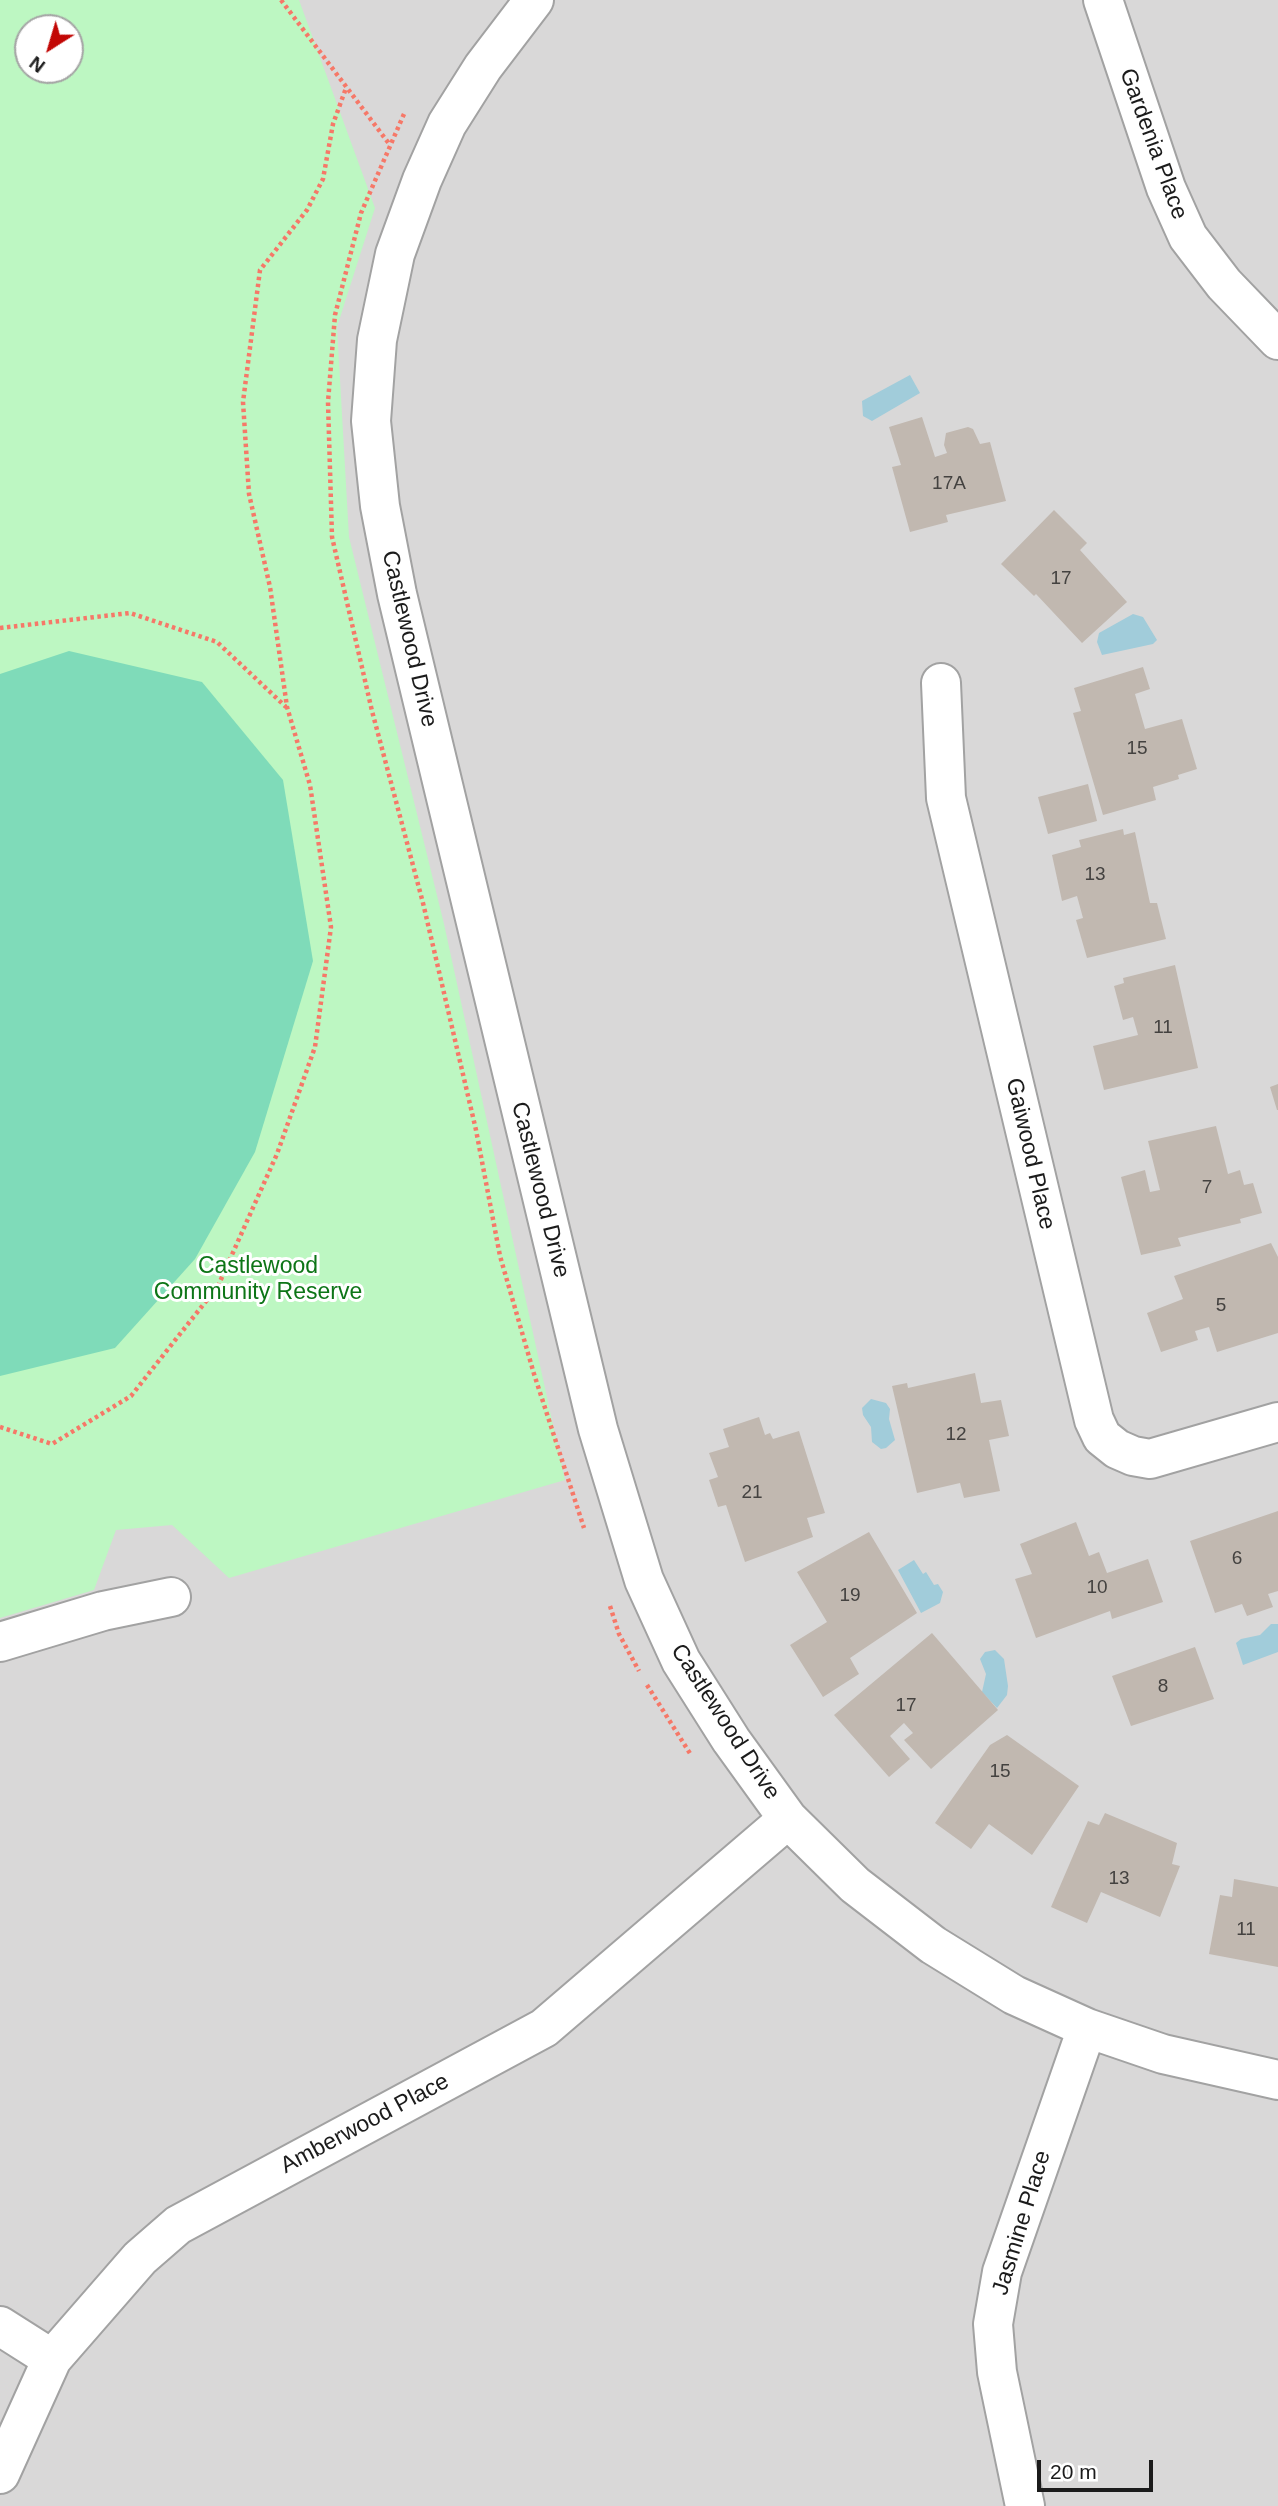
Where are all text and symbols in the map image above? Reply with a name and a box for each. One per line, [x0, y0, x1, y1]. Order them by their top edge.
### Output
north arrow [14, 14, 84, 84]
text: N [25, 52, 49, 77]
street label: Gardenia Place [1113, 65, 1193, 223]
house number: 17A [932, 473, 966, 495]
street label: Castlewood Drive [375, 548, 443, 730]
house number: 17 [1050, 568, 1072, 590]
house number: 15 [1126, 738, 1148, 760]
house number: 13 [1084, 864, 1106, 886]
house number: 11 [1153, 1017, 1173, 1039]
street label: Gaiwood Place [999, 1076, 1061, 1232]
street label: Castlewood Drive [505, 1099, 575, 1281]
house number: 7 [1202, 1177, 1212, 1199]
park label: Castlewood Community Reserve [154, 1253, 362, 1307]
house number: 5 [1216, 1295, 1226, 1317]
house number: 12 [945, 1424, 967, 1446]
house number: 21 [741, 1482, 763, 1504]
house number: 6 [1232, 1548, 1242, 1570]
house number: 10 [1086, 1577, 1108, 1599]
house number: 19 [839, 1585, 861, 1607]
street label: Castlewood Drive [664, 1639, 786, 1805]
house number: 8 [1158, 1676, 1168, 1698]
house number: 17 [895, 1695, 917, 1717]
house number: 15 [989, 1761, 1011, 1783]
house number: 13 [1108, 1868, 1130, 1890]
house number: 11 [1236, 1919, 1256, 1941]
street label: Amberwood Place [276, 2068, 454, 2180]
street label: Jasmine Place [987, 2147, 1057, 2299]
scale bar [1040, 2446, 1156, 2490]
text: 20 m [1050, 2460, 1097, 2483]

